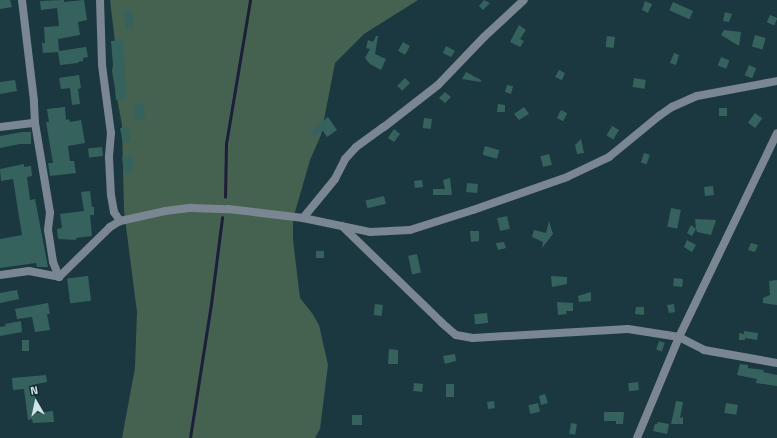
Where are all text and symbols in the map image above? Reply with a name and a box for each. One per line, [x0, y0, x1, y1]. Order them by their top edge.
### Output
north arrow [16, 382, 56, 422]
text: N [29, 382, 39, 399]

